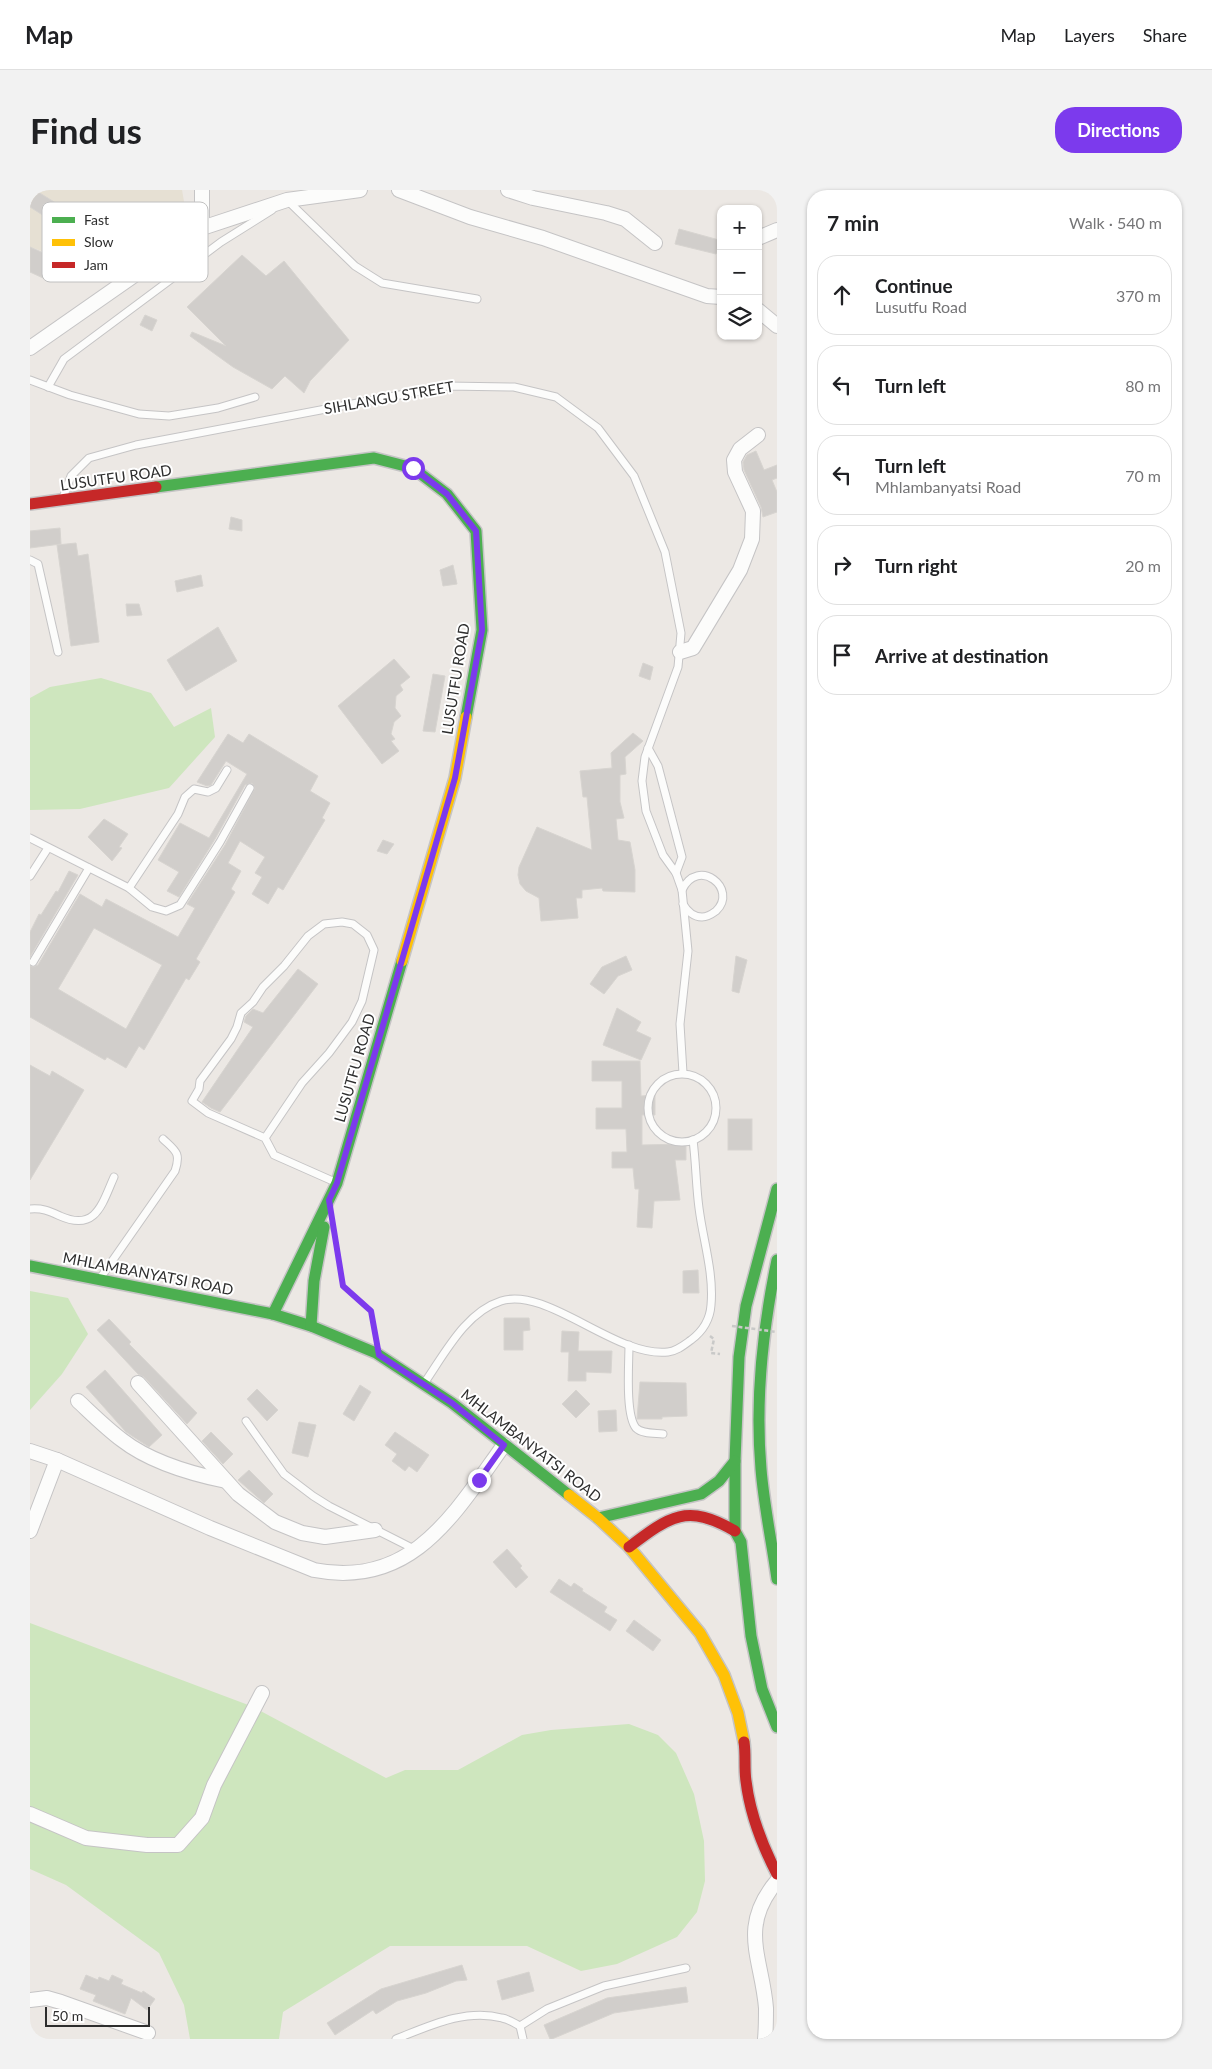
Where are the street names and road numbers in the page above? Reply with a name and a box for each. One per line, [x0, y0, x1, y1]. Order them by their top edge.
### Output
street label: SIHLANGU STREET [323, 377, 455, 417]
street label: LUSUTFU ROAD [59, 460, 173, 494]
street label: LUSUTFU ROAD [437, 622, 473, 736]
street label: LUSUTFU ROAD [330, 1011, 378, 1124]
street label: MHLAMBANYATSI ROAD [61, 1248, 235, 1298]
street label: MHLAMBANYATSI ROAD [458, 1385, 605, 1506]

